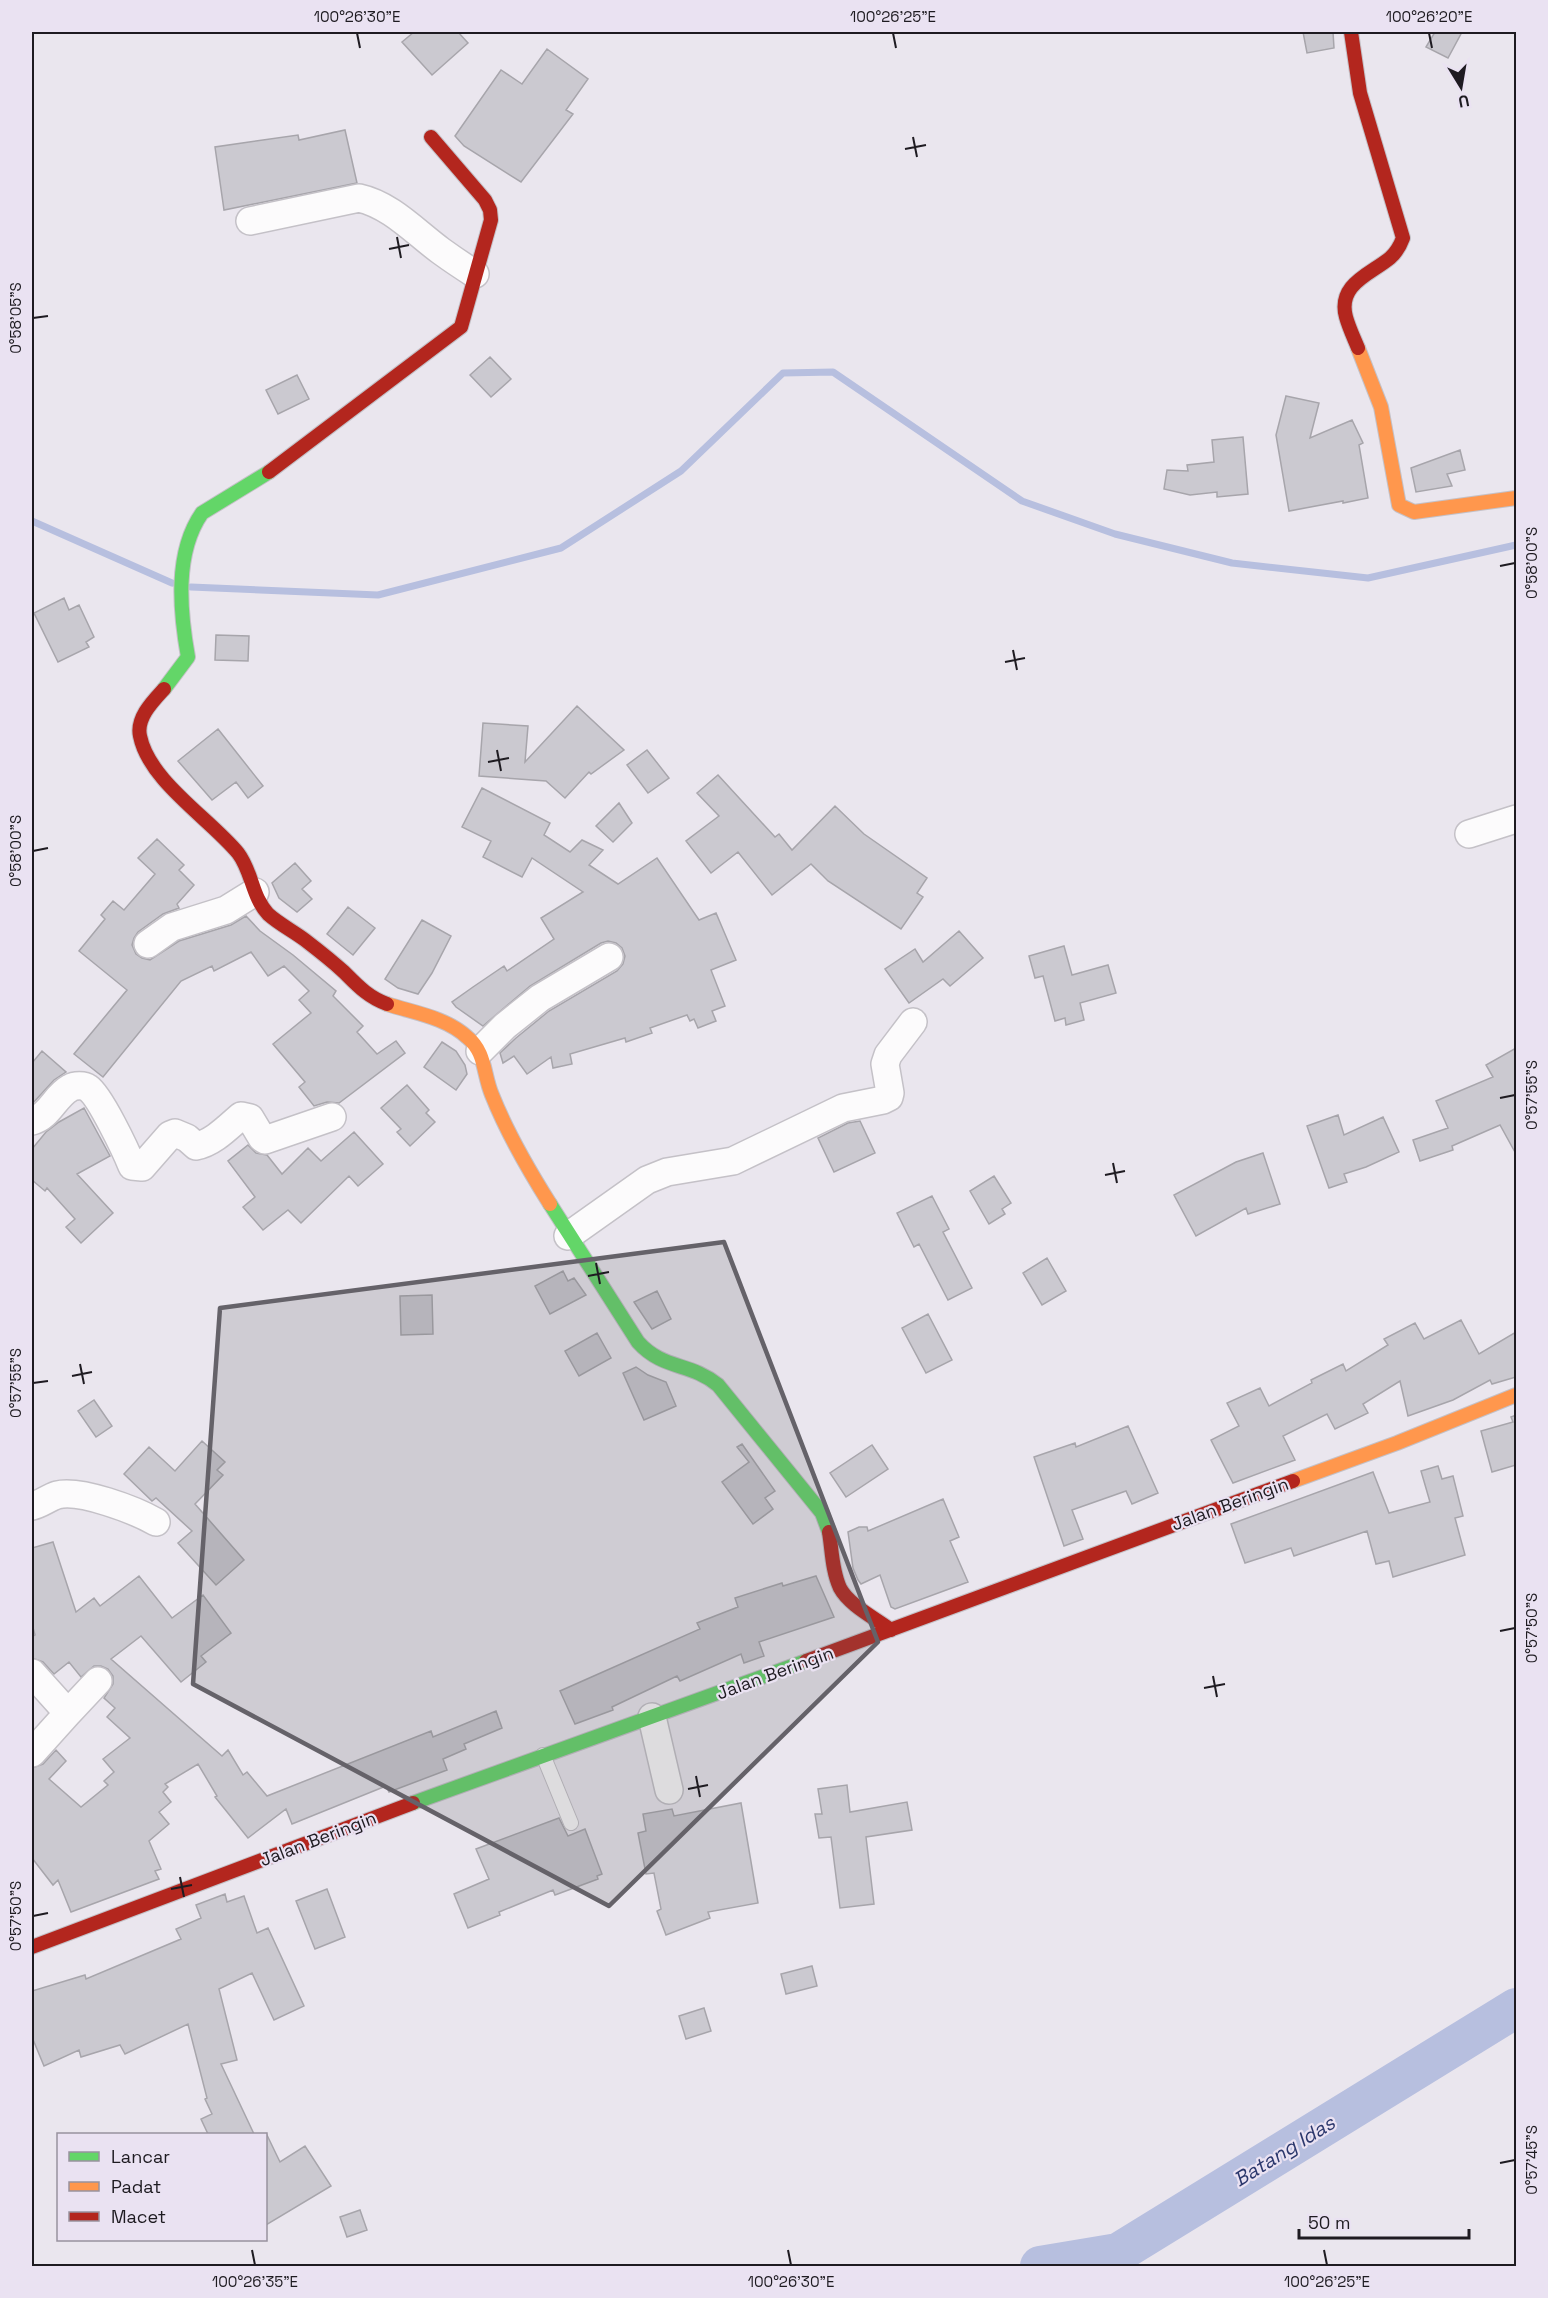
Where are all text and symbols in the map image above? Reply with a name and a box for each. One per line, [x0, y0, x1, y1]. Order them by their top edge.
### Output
text: 100°26'30"E [314, 7, 400, 26]
text: 100°26'25"E [850, 7, 936, 26]
text: 100°26'20"E [1386, 7, 1472, 26]
north arrow [1431, 57, 1491, 117]
text: U [1456, 90, 1471, 113]
text: 0°58'05"S [6, 282, 25, 354]
text: 0°58'00"S [1522, 527, 1541, 599]
text: 0°58'00"S [6, 815, 25, 887]
text: 0°57'55"S [1522, 1060, 1541, 1130]
text: 0°57'55"S [6, 1348, 25, 1418]
street label: Jalan Beringin [1168, 1472, 1291, 1535]
text: 0°57'50"S [1522, 1593, 1541, 1663]
street label: Jalan Beringin [713, 1641, 836, 1704]
street label: Jalan Beringin [256, 1806, 379, 1871]
text: 0°57'50"S [6, 1881, 25, 1951]
water label: Batang Idas [1228, 2109, 1341, 2192]
text: 0°57'45"S [1522, 2125, 1541, 2195]
legend [57, 2133, 267, 2241]
text: Lancar [111, 2145, 170, 2168]
text: Padat [111, 2175, 161, 2198]
scale bar [1299, 2202, 1468, 2240]
text: Macet [111, 2205, 166, 2228]
text: 50 m [1308, 2211, 1350, 2234]
text: 100°26'35"E [212, 2272, 298, 2291]
text: 100°26'30"E [748, 2272, 834, 2291]
text: 100°26'25"E [1284, 2272, 1370, 2291]

